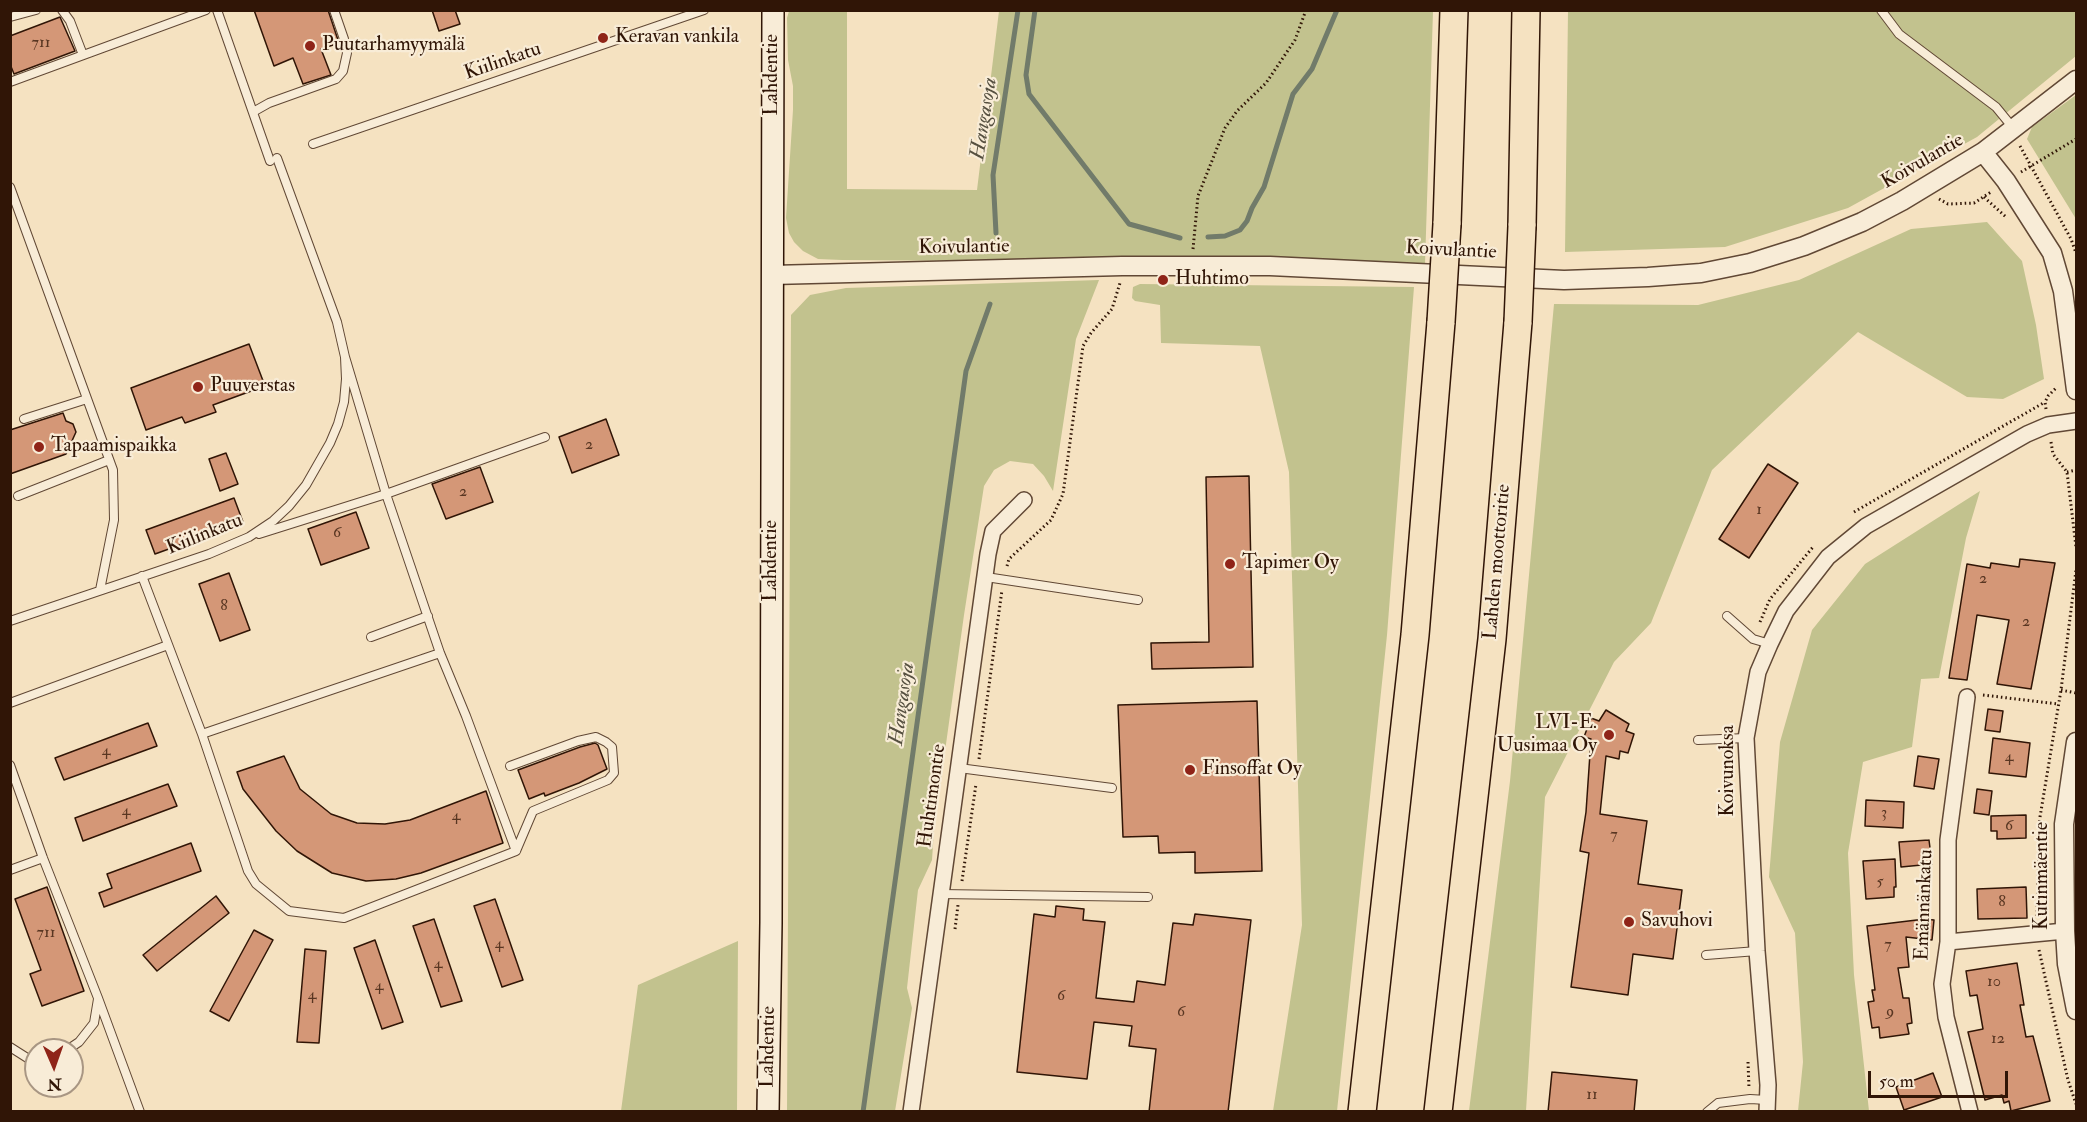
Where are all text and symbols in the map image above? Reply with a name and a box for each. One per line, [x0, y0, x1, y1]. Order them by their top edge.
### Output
place label: Keravan vankila [615, 26, 739, 50]
marker: Keravan vankila [596, 31, 610, 45]
house number: 711 [32, 34, 50, 54]
place label: Puutarhamyymälä [322, 34, 465, 58]
street label: Lahdentie [761, 34, 785, 116]
street label: Kiilinkatu [461, 38, 545, 86]
marker: Puutarhamyymälä [303, 39, 317, 53]
water label: Hangasoja [966, 76, 1004, 162]
street label: Koivulantie [1878, 129, 1968, 195]
street label: Koivulantie [918, 235, 1010, 261]
street label: Koivulantie [1405, 237, 1497, 265]
place label: Huhtimo [1175, 268, 1249, 292]
marker: Huhtimo [1156, 273, 1170, 287]
place label: Puuverstas [210, 375, 295, 399]
marker: Puuverstas [191, 380, 205, 394]
place label: Tapaamispaikka [51, 435, 177, 459]
house number: 2 [585, 436, 593, 456]
marker: Tapaamispaikka [32, 440, 46, 454]
house number: 2 [459, 483, 467, 503]
street label: Lahden moottoritie [1479, 483, 1517, 641]
house number: 1 [1756, 501, 1762, 521]
street label: Kiilinkatu [163, 509, 247, 561]
street label: Lahdentie [760, 520, 784, 602]
house number: 6 [333, 524, 341, 544]
place label: Tapimer Oy [1242, 552, 1339, 576]
marker: Tapimer Oy [1223, 557, 1237, 571]
house number: 2 [1979, 570, 1987, 590]
house number: 8 [220, 597, 228, 617]
house number: 2 [2022, 613, 2030, 633]
water label: Hangasoja [885, 661, 921, 747]
place label: LVI-E. Uusimaa Oy [1497, 712, 1597, 759]
street label: Koivunoksa [1717, 725, 1741, 817]
marker: LVI-E. Uusimaa Oy [1602, 728, 1616, 742]
house number: 4 [102, 742, 110, 762]
street label: Huhtimontie [914, 743, 952, 849]
house number: 4 [2005, 748, 2013, 768]
place label: Finsoffat Oy [1202, 758, 1302, 782]
marker: Finsoffat Oy [1183, 763, 1197, 777]
house number: 4 [122, 802, 130, 822]
house number: 3 [1881, 804, 1887, 824]
house number: 4 [452, 807, 460, 827]
house number: 6 [2005, 817, 2013, 837]
street label: Kutinmäentie [2031, 822, 2055, 930]
house number: 7 [1610, 826, 1618, 846]
street label: Emännänkatu [1911, 849, 1939, 961]
house number: 5 [1876, 873, 1884, 893]
house number: 8 [1998, 893, 2006, 913]
place label: Savuhovi [1641, 910, 1713, 934]
marker: Savuhovi [1622, 915, 1636, 929]
house number: 711 [37, 924, 55, 944]
house number: 4 [495, 935, 503, 955]
house number: 7 [1884, 936, 1892, 956]
house number: 4 [434, 955, 442, 975]
house number: 10 [1987, 973, 2001, 993]
house number: 4 [375, 977, 383, 997]
house number: 4 [308, 986, 316, 1006]
house number: 6 [1057, 987, 1065, 1007]
house number: 6 [1177, 1003, 1185, 1023]
house number: 9 [1886, 1003, 1894, 1023]
street label: Lahdentie [756, 1006, 782, 1088]
house number: 12 [1991, 1030, 2005, 1050]
north arrow [24, 1038, 84, 1098]
scale bar [1871, 1059, 2010, 1097]
text: 50 m [1879, 1070, 1914, 1093]
text: N [47, 1074, 62, 1094]
house number: 11 [1586, 1086, 1598, 1106]

